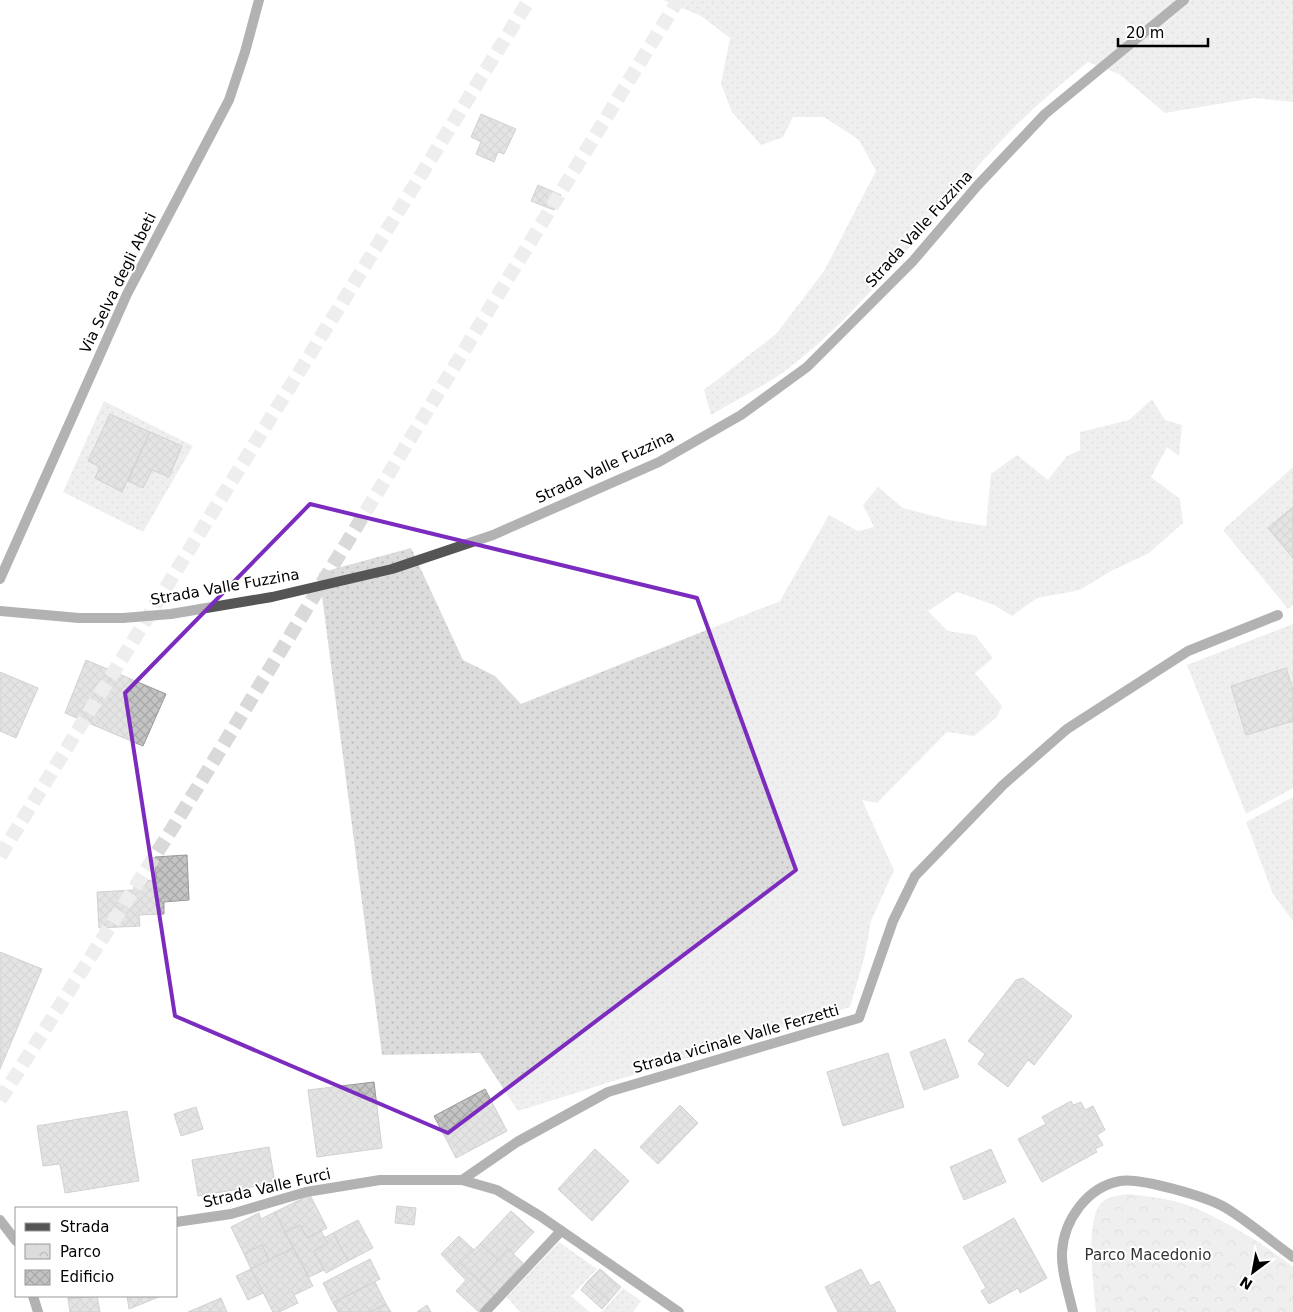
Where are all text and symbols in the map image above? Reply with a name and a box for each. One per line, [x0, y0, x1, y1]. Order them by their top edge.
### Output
scale bar [1118, 15, 1208, 47]
text: 20 m [1126, 24, 1164, 42]
street label: Strada Valle Fuzzina [862, 167, 976, 291]
street label: Via Selva degli Abeti [76, 210, 160, 356]
street label: Strada Valle Fuzzina [533, 427, 677, 507]
street label: Strada Valle Fuzzina [149, 565, 301, 609]
street label: Strada vicinale Valle Ferzetti [631, 1001, 841, 1077]
street label: Strada Valle Furci [201, 1165, 333, 1211]
legend [15, 1207, 178, 1297]
text: Strada [60, 1218, 109, 1236]
text: Parco [60, 1243, 101, 1261]
park label: Parco Macedonio [1085, 1246, 1211, 1264]
north arrow [1228, 1247, 1278, 1297]
text: Edificio [60, 1268, 114, 1286]
text: N [1237, 1273, 1255, 1293]

